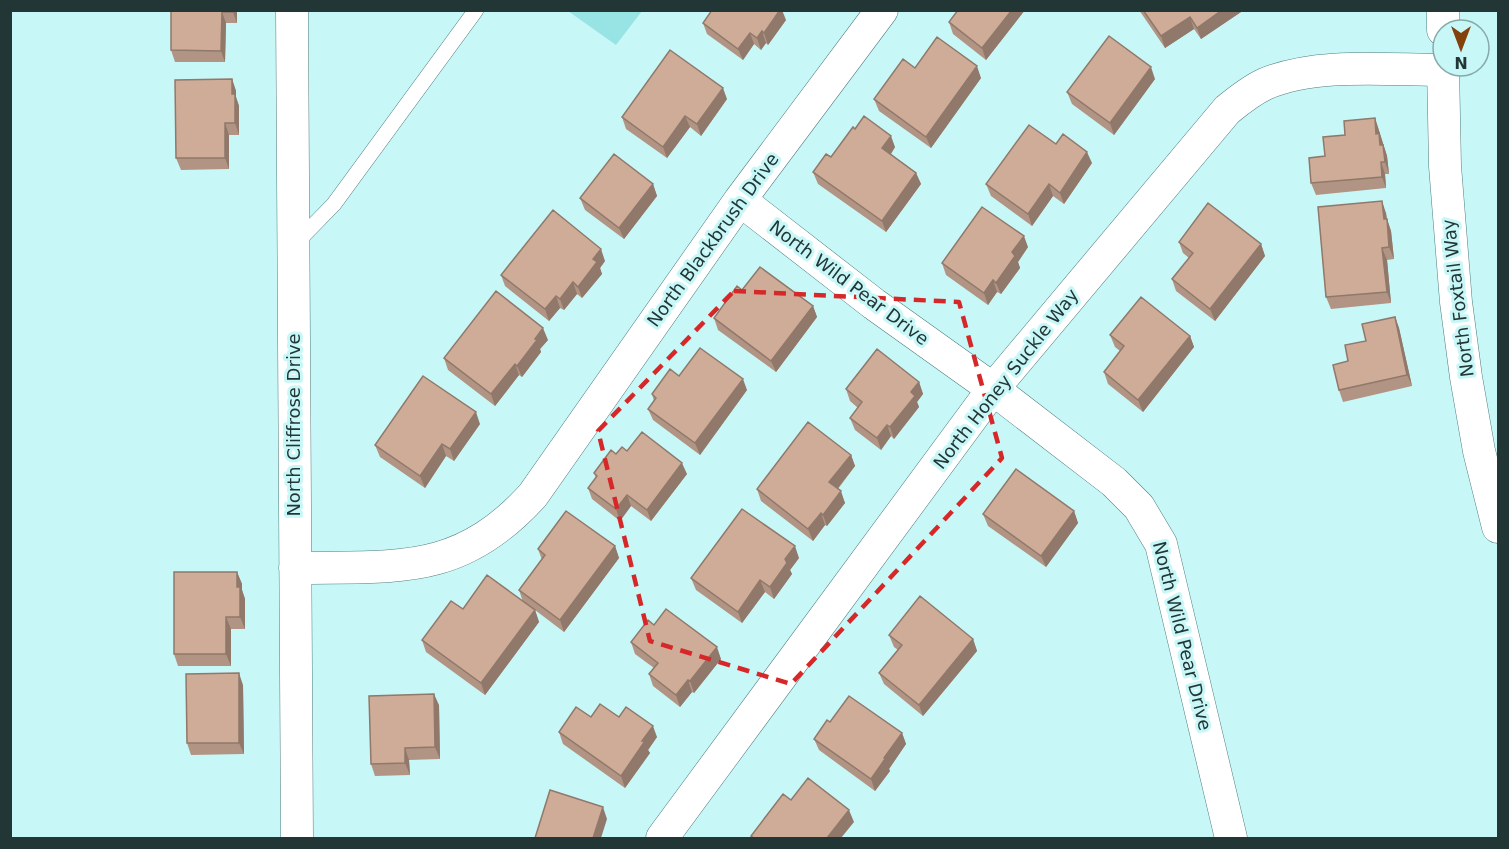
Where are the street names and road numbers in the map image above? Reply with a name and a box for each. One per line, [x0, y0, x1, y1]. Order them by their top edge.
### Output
street label: North Blackbrush Drive [643, 149, 783, 331]
street label: North Wild Pear Drive [765, 216, 933, 349]
street label: North Foxtail Way [1437, 218, 1478, 378]
street label: North Honey Suckle Way [929, 284, 1083, 473]
street label: North Cliffrose Drive [283, 333, 304, 517]
street label: North Wild Pear Drive [1149, 539, 1216, 733]

